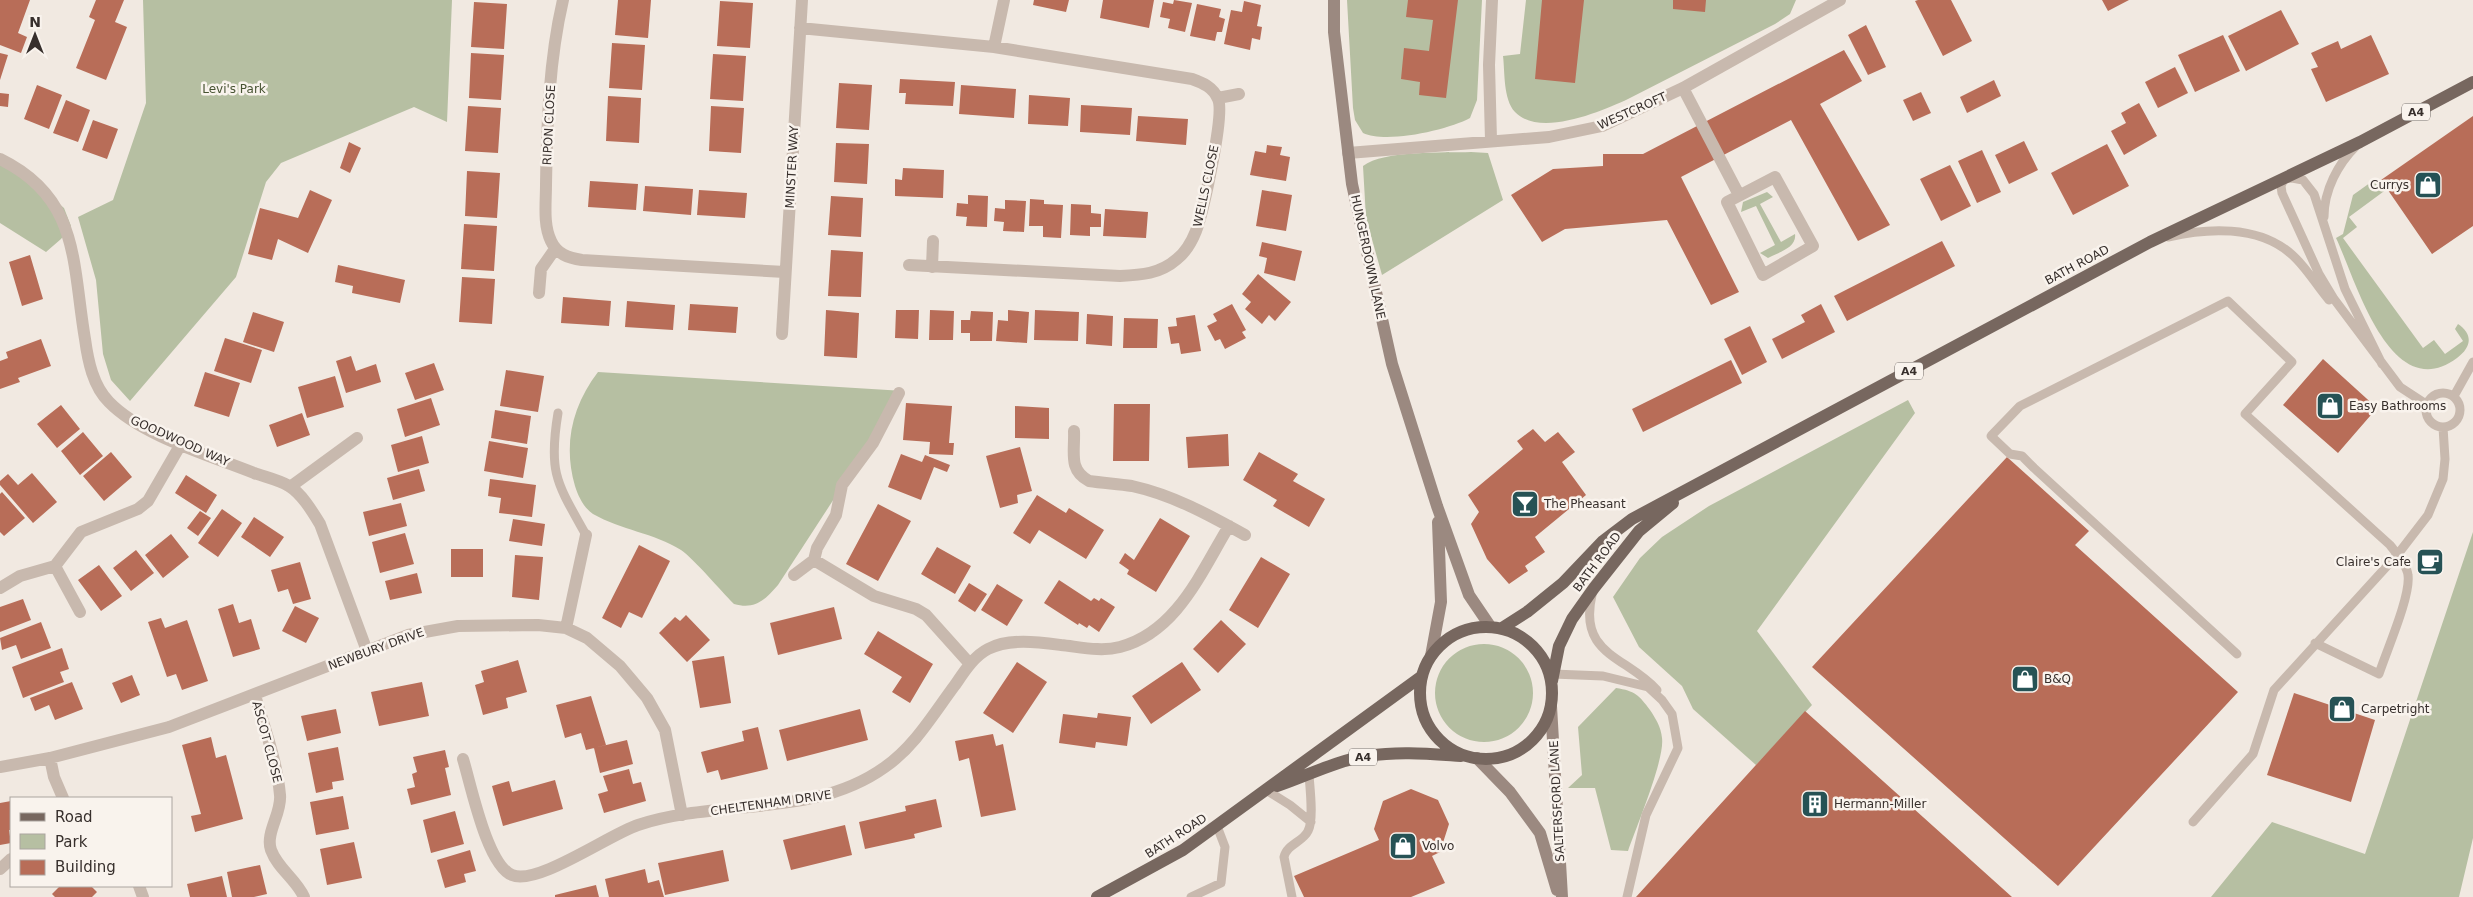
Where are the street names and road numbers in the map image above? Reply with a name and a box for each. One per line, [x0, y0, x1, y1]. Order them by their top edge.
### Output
street label: RIPON CLOSE [540, 84, 558, 166]
street label: WESTCROFT [1595, 89, 1669, 132]
road number: A4 [2402, 104, 2430, 120]
street label: MINSTER WAY [783, 124, 801, 209]
street label: WELLS CLOSE [1190, 144, 1222, 228]
street label: HUNGERDOWN LANE [1348, 193, 1388, 321]
street label: BATH ROAD [2043, 242, 2111, 288]
road number: A4 [1895, 362, 1923, 380]
street label: GOODWOOD WAY [128, 413, 232, 469]
street label: BATH ROAD [1570, 530, 1624, 594]
street label: NEWBURY DRIVE [326, 625, 426, 673]
street label: ASCOT CLOSE [249, 700, 285, 784]
street label: SALTERSFORD LANE [1547, 740, 1567, 862]
road number: A4 [1349, 749, 1377, 766]
street label: CHELTENHAM DRIVE [710, 788, 832, 818]
street label: BATH ROAD [1143, 811, 1209, 861]

